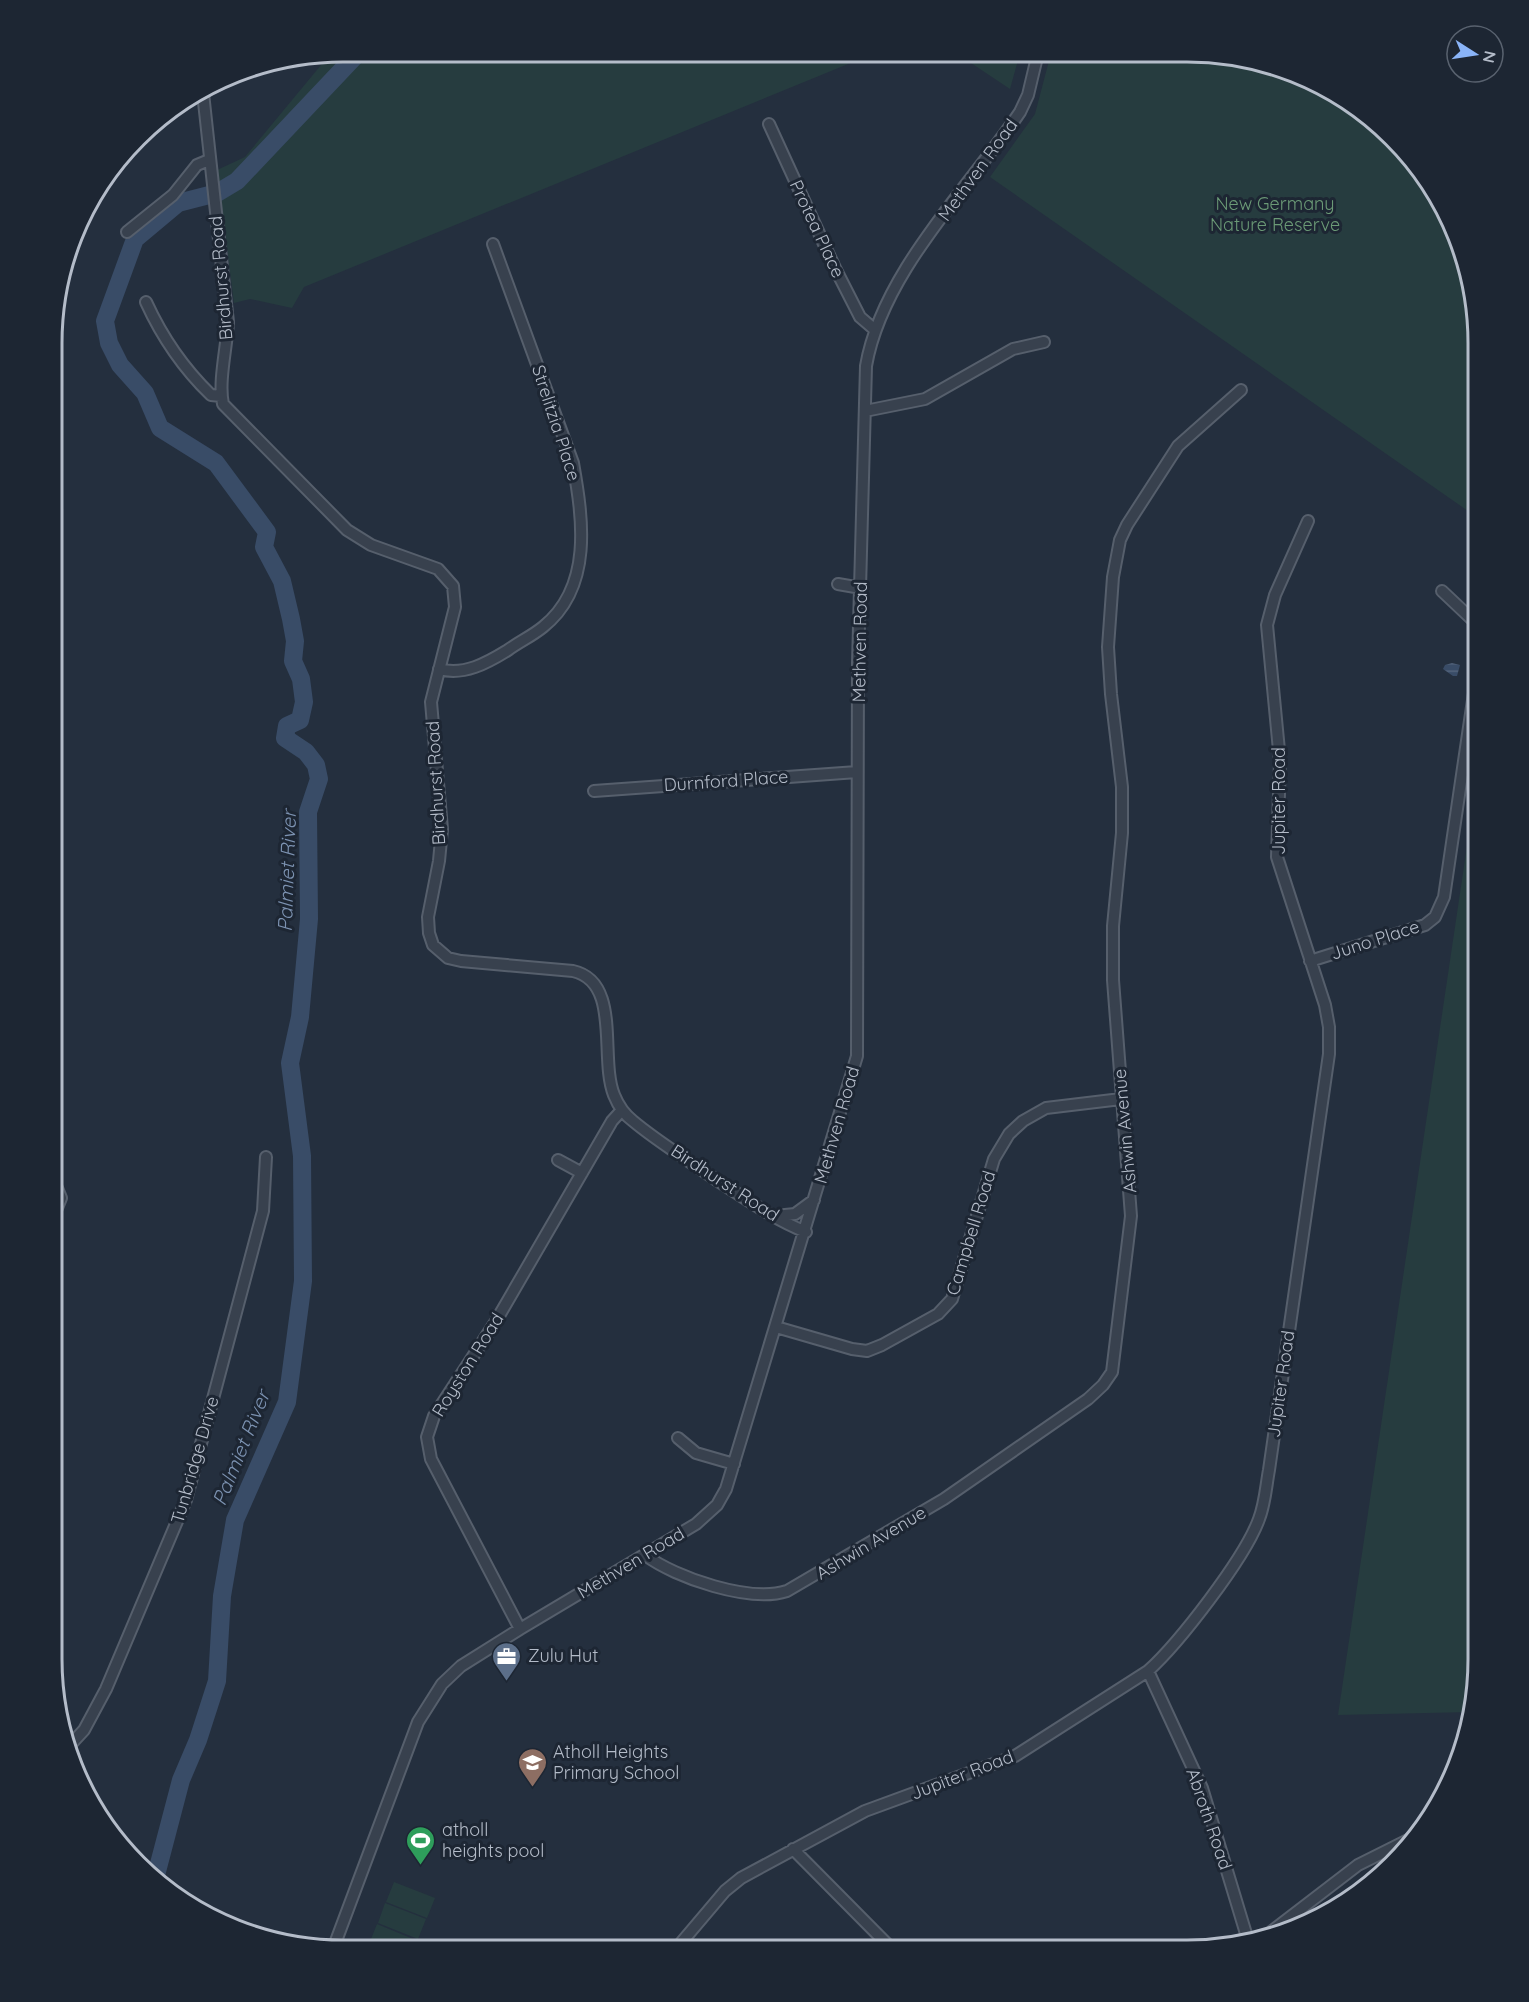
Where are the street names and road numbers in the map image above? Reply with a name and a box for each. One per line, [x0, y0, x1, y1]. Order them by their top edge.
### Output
street label: Methven Road [933, 114, 1022, 225]
street label: Protea Place [785, 176, 850, 281]
street label: Birdhurst Road [204, 215, 237, 341]
street label: Strelitzia Place [527, 362, 586, 484]
street label: Methven Road [847, 581, 872, 703]
street label: Birdhurst Road [421, 720, 450, 846]
street label: Jupiter Road [1267, 747, 1290, 855]
street label: Durnford Place [663, 765, 789, 796]
street label: Juno Place [1328, 914, 1422, 965]
street label: Methven Road [809, 1064, 864, 1186]
street label: Ashwin Avenue [1108, 1068, 1141, 1194]
street label: Birdhurst Road [667, 1139, 784, 1226]
street label: Campbell Road [941, 1168, 1000, 1298]
street label: Royston Road [427, 1309, 509, 1421]
street label: Jupiter Road [1262, 1329, 1299, 1439]
street label: Tunbridge Drive [165, 1394, 224, 1526]
street label: Ashwin Avenue [811, 1501, 930, 1585]
street label: Methven Road [573, 1522, 688, 1604]
street label: Jupiter Road [907, 1744, 1016, 1805]
street label: Abroth Road [1181, 1765, 1238, 1873]

